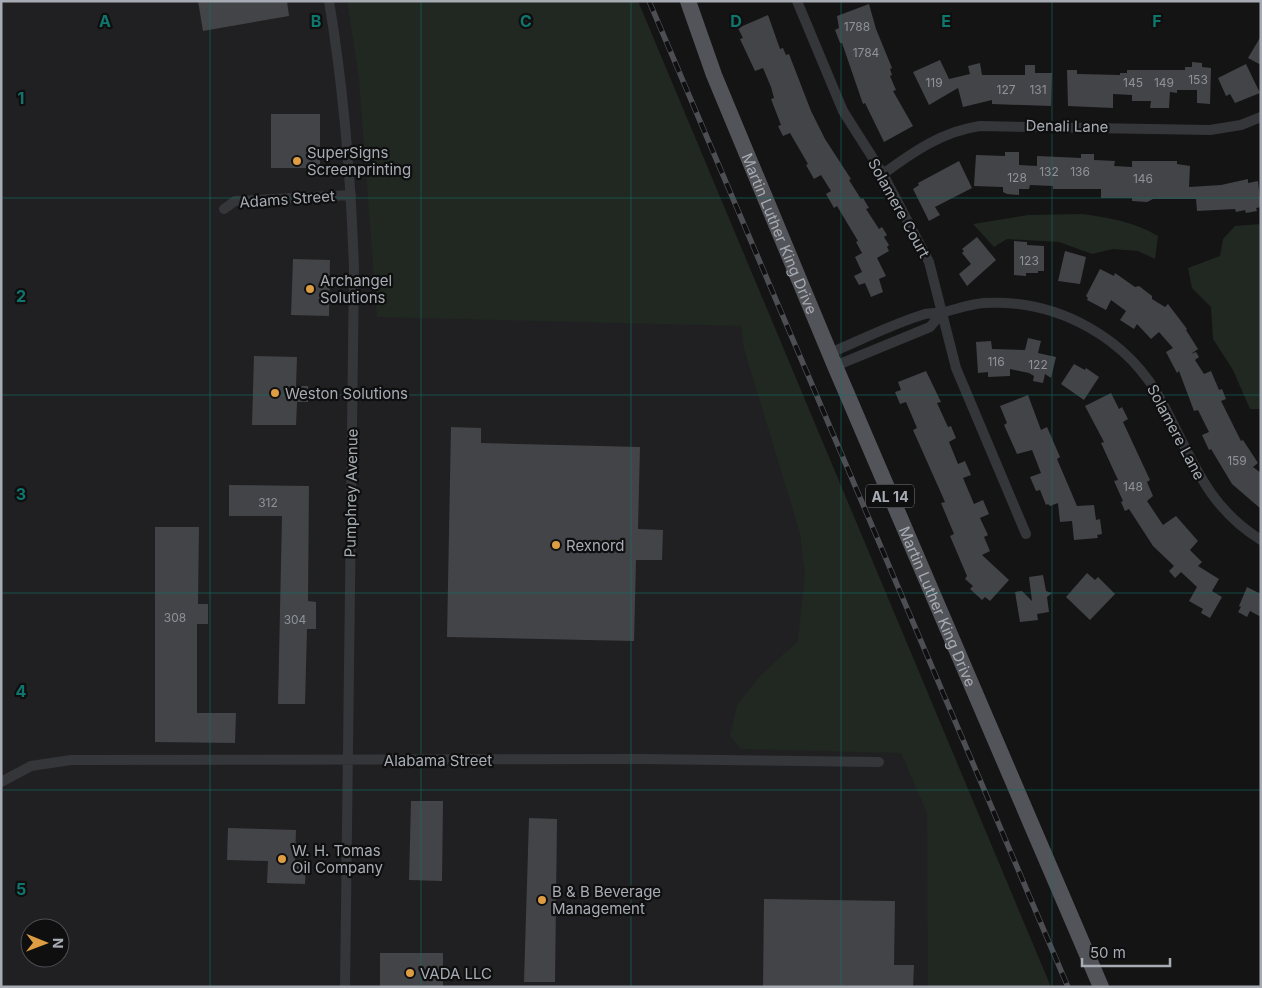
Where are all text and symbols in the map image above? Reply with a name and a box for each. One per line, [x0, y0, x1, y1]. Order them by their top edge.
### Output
text: A [99, 11, 111, 31]
text: B [311, 11, 321, 31]
text: C [520, 11, 532, 31]
text: D [730, 11, 742, 31]
text: E [941, 11, 951, 31]
text: F [1152, 11, 1162, 31]
house number: 1788 [844, 19, 870, 34]
house number: 1784 [853, 45, 880, 60]
house number: 153 [1188, 72, 1208, 87]
house number: 119 [925, 75, 943, 90]
house number: 145 [1123, 75, 1143, 90]
house number: 149 [1154, 75, 1174, 90]
house number: 127 [997, 82, 1016, 97]
house number: 131 [1029, 82, 1047, 97]
text: 1 [18, 88, 24, 108]
street label: Denali Lane [1025, 116, 1109, 136]
place label: SuperSigns Screenprinting [307, 143, 411, 179]
street label: Martin Luther King Drive [738, 150, 822, 317]
marker: SuperSigns Screenprinting [291, 155, 303, 167]
street label: Solamere Court [864, 155, 934, 261]
house number: 132 [1039, 164, 1059, 179]
house number: 136 [1070, 164, 1090, 179]
house number: 128 [1007, 170, 1027, 185]
house number: 146 [1133, 171, 1153, 186]
street label: Adams Street [239, 186, 335, 212]
house number: 123 [1019, 253, 1039, 268]
place label: Archangel Solutions [320, 271, 392, 307]
marker: Archangel Solutions [304, 283, 316, 295]
text: 2 [16, 286, 26, 306]
house number: 116 [987, 354, 1005, 369]
house number: 122 [1028, 357, 1048, 372]
street label: Solamere Lane [1143, 381, 1209, 483]
place label: Weston Solutions [285, 384, 408, 403]
marker: Weston Solutions [269, 387, 281, 399]
street label: Pumphrey Avenue [340, 428, 362, 558]
house number: 159 [1227, 453, 1247, 468]
house number: 148 [1123, 479, 1143, 494]
text: 3 [16, 484, 26, 504]
road number: AL 14 [866, 484, 914, 508]
house number: 312 [258, 495, 278, 510]
street label: Martin Luther King Drive [895, 523, 981, 689]
place label: Rexnord [566, 536, 624, 555]
marker: Rexnord [550, 539, 562, 551]
house number: 308 [164, 610, 186, 625]
house number: 304 [284, 612, 307, 627]
text: 4 [16, 681, 27, 701]
street label: Alabama Street [384, 751, 492, 770]
place label: W. H. Tomas Oil Company [292, 841, 383, 877]
marker: W. H. Tomas Oil Company [276, 853, 288, 865]
text: 5 [16, 879, 26, 899]
place label: B & B Beverage Management [552, 882, 661, 918]
marker: B & B Beverage Management [536, 894, 548, 906]
north arrow [20, 918, 70, 968]
scale bar [1082, 936, 1170, 968]
text: N [50, 938, 67, 949]
text: 50 m [1090, 943, 1126, 962]
place label: VADA LLC [420, 964, 492, 983]
marker: VADA LLC [404, 967, 416, 979]

